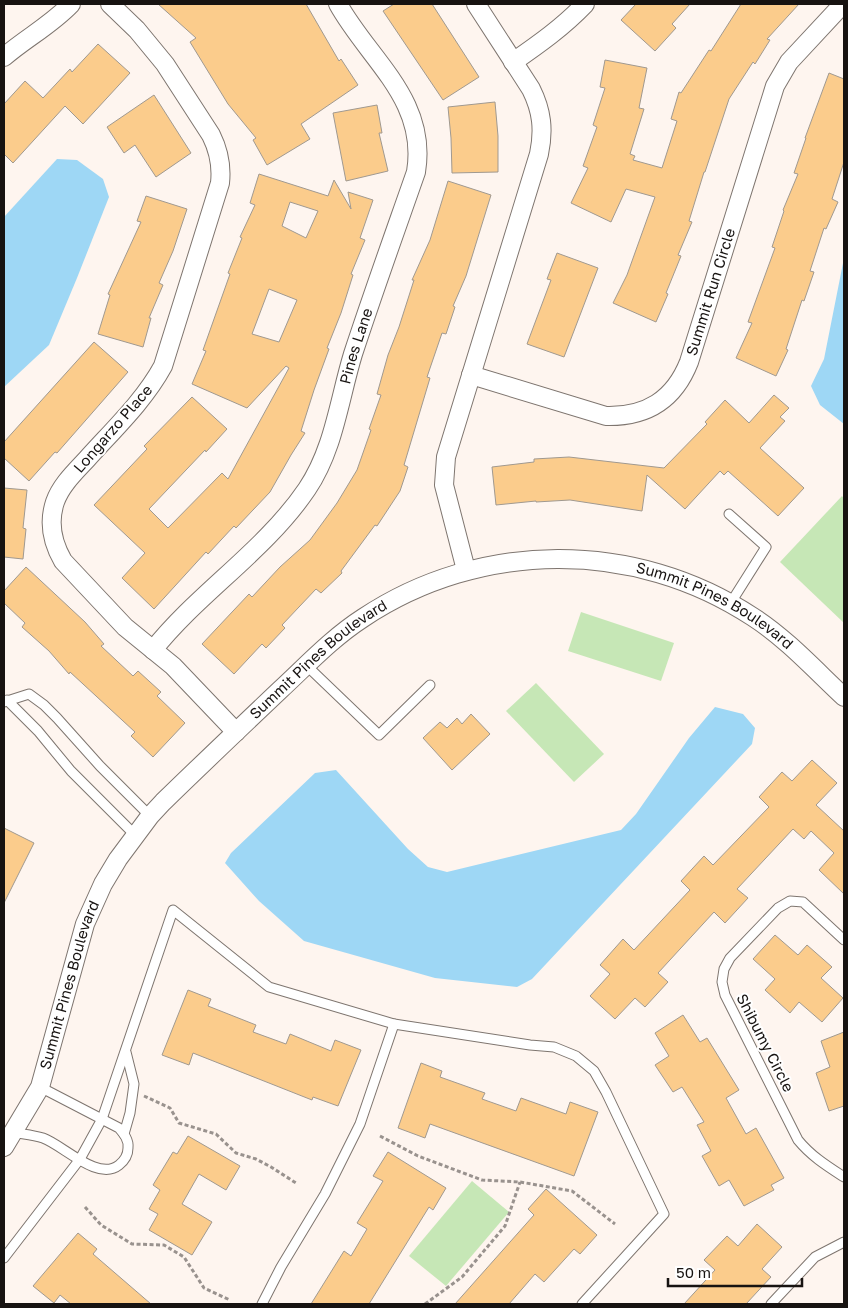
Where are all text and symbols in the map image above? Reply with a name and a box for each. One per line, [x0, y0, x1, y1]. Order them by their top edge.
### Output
street label: Summit Run Circle [682, 225, 738, 358]
street label: Pines Lane [335, 305, 376, 386]
street label: Longarzo Place [69, 380, 156, 476]
street label: Summit Pines Boulevard [635, 558, 797, 652]
street label: Summit Pines Boulevard [245, 595, 390, 722]
street label: Summit Pines Boulevard [35, 898, 102, 1071]
street label: Shibumy Circle [733, 990, 798, 1095]
scale bar [668, 1256, 802, 1288]
text: 50 m [676, 1263, 711, 1281]

